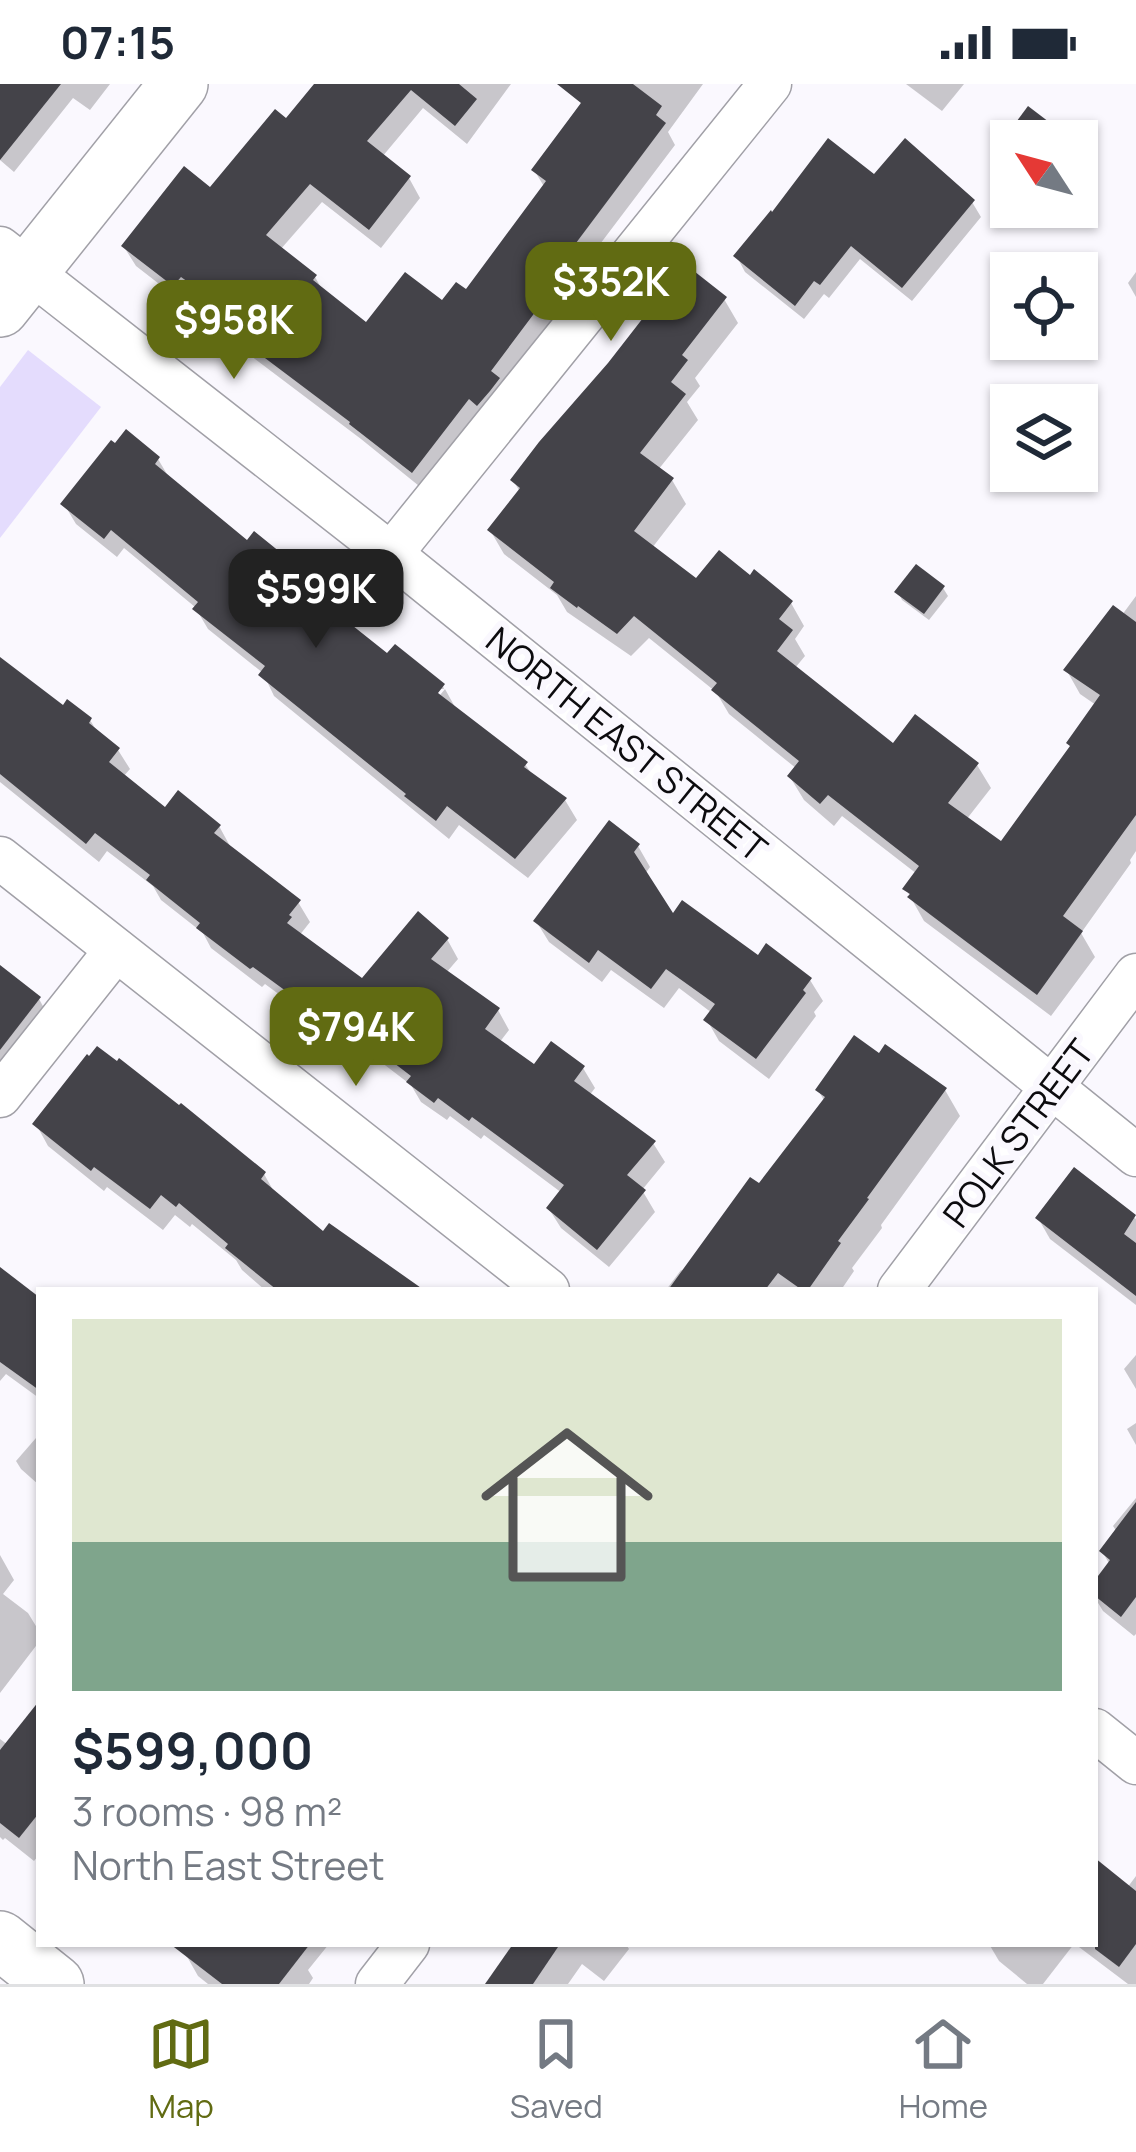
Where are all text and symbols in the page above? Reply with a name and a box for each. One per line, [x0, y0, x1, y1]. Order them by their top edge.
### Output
text: 07:15 [60, 11, 175, 73]
north arrow [990, 120, 1098, 228]
map controls [990, 120, 1098, 492]
pin: $352K [527, 242, 695, 344]
button: locate [990, 252, 1098, 360]
text: $352K [552, 254, 670, 308]
pin: $958K [150, 280, 318, 382]
text: $958K [174, 292, 294, 346]
button: layers [990, 384, 1098, 492]
pin: $599K [232, 549, 400, 651]
text: $599K [255, 561, 377, 615]
street label: NORTH EAST STREET [476, 615, 778, 873]
pin: $794K [272, 987, 440, 1089]
text: $794K [297, 999, 415, 1053]
street label: POLK STREET [931, 1029, 1105, 1237]
icon: home [459, 1397, 675, 1613]
text: $599,000 [72, 1715, 313, 1784]
text: 3 rooms · 98 m² [72, 1784, 342, 1838]
text: North East Street [72, 1838, 385, 1892]
tab: Map [148, 2011, 214, 2128]
tab: Saved [510, 2011, 603, 2128]
tab: Home [899, 2011, 988, 2128]

